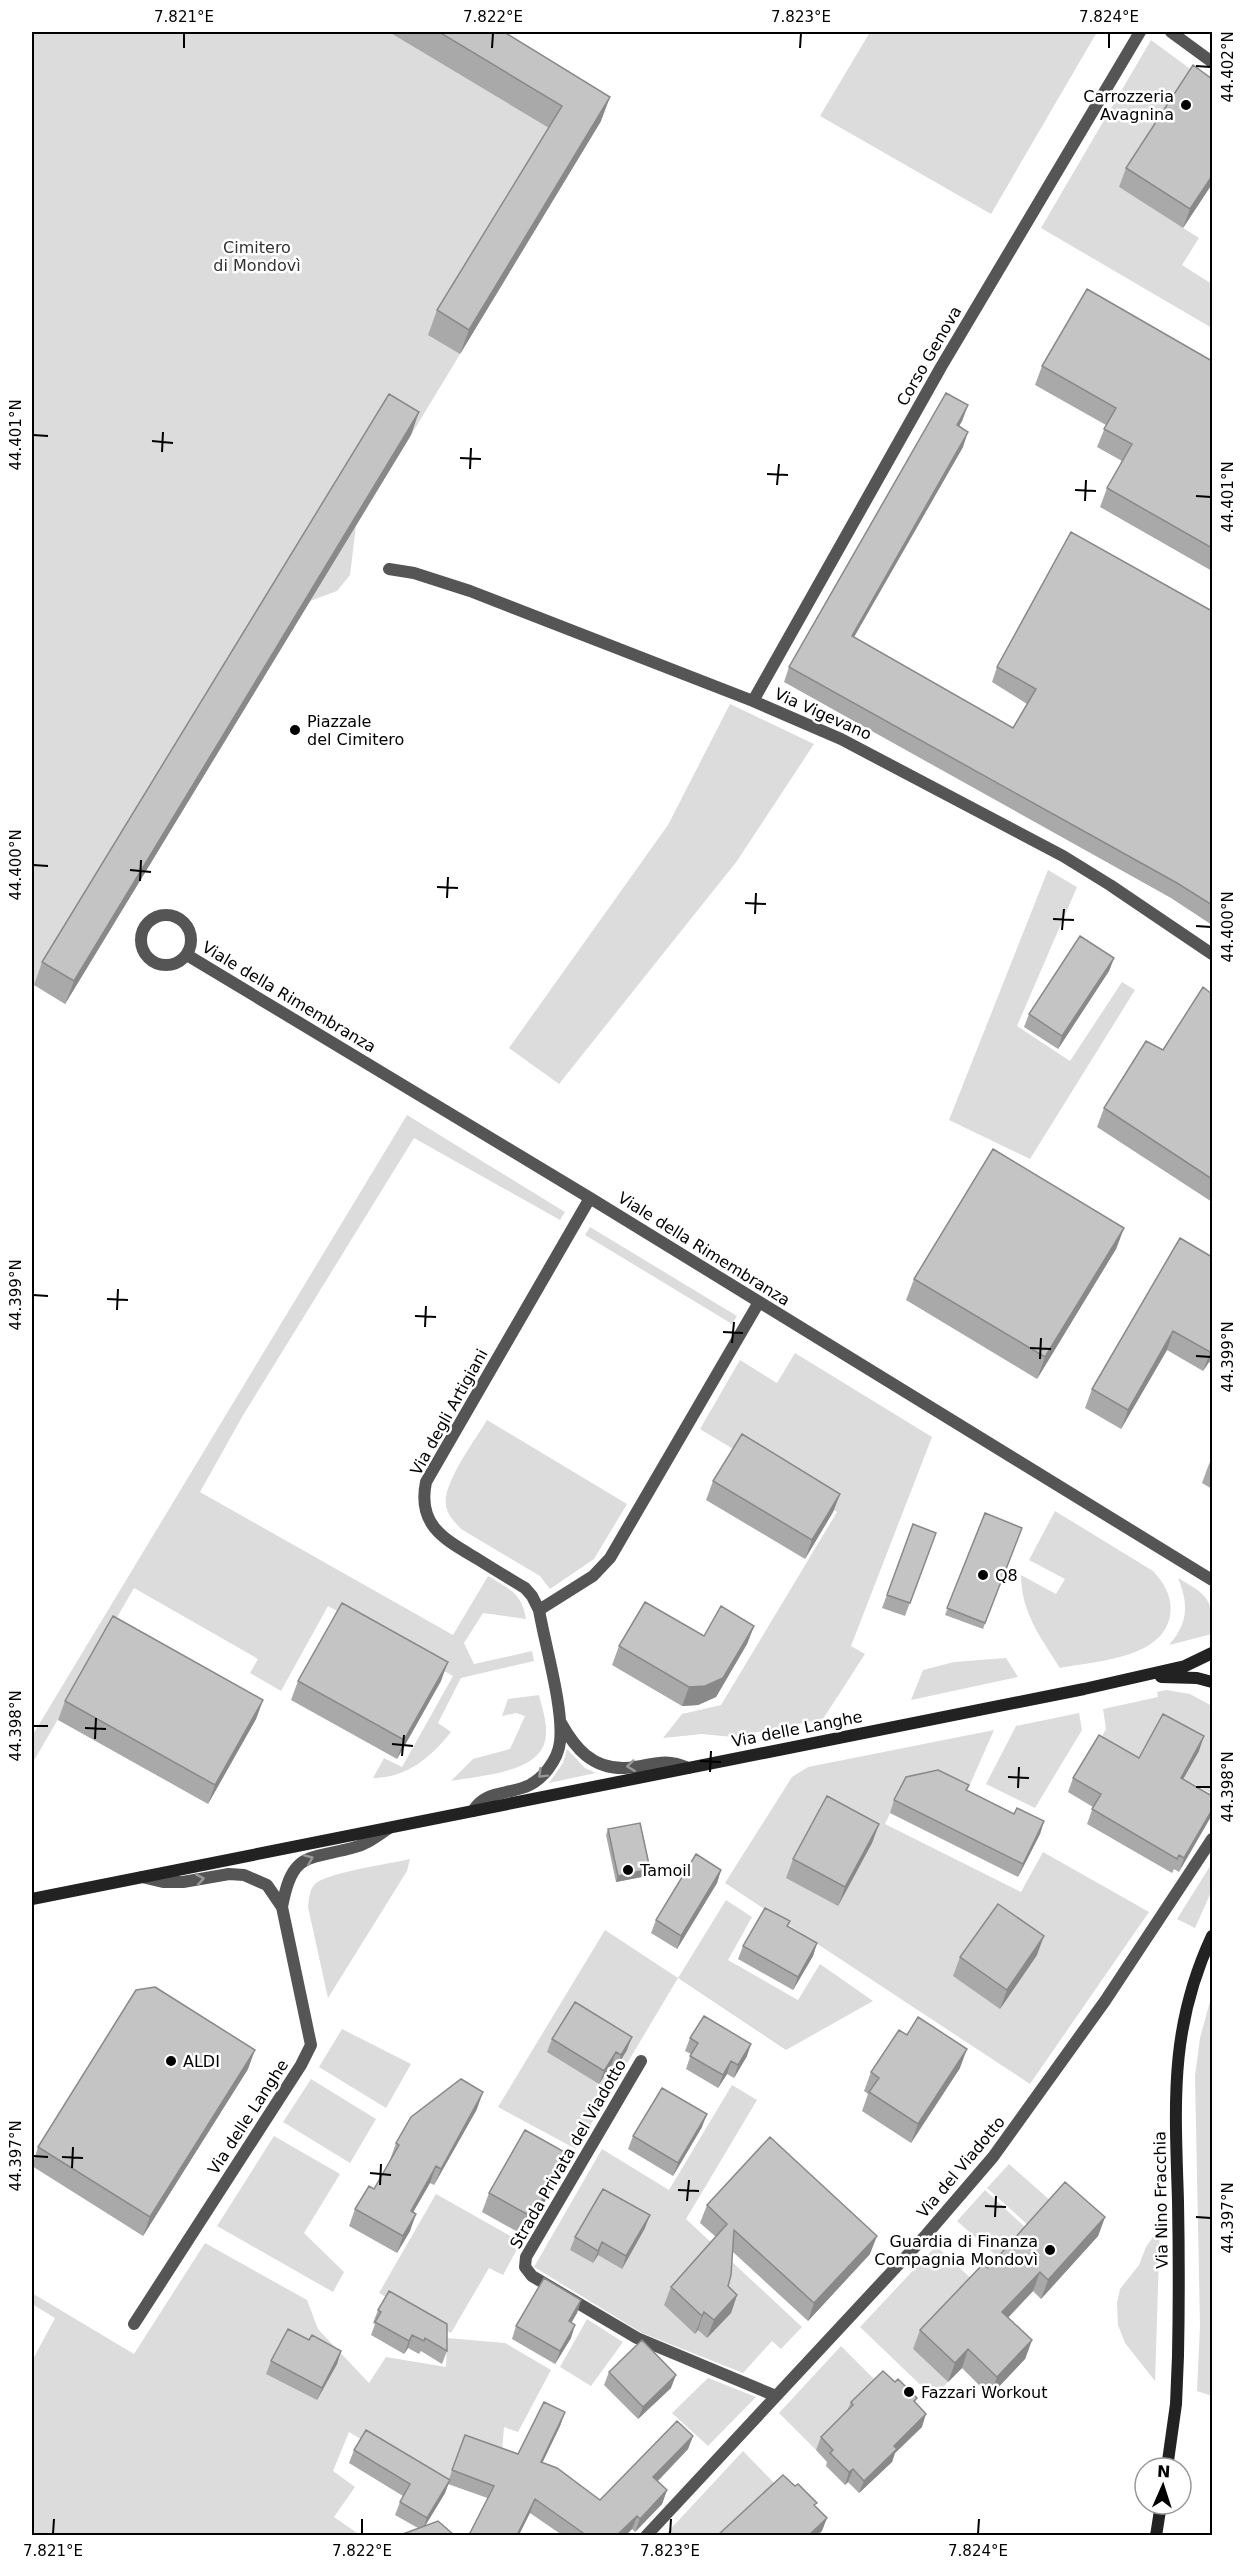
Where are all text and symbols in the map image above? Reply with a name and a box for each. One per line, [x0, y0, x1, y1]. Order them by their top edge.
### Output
text: 7.821°E [154, 8, 214, 26]
text: 7.822°E [463, 8, 523, 26]
text: 7.823°E [771, 8, 831, 26]
text: 7.824°E [1079, 8, 1139, 26]
text: 44.402°N [1219, 31, 1237, 103]
place label: Carrozzeria Avagnina [1083, 87, 1174, 124]
marker: Carrozzeria Avagnina [1179, 98, 1193, 112]
park label: Cimitero di Mondovì [213, 238, 301, 275]
street label: Corso Genova [893, 303, 965, 409]
text: 44.401°N [7, 399, 25, 471]
text: 44.401°N [1219, 461, 1237, 533]
street label: Via Vigevano [772, 684, 874, 744]
place label: Piazzale del Cimitero [307, 712, 404, 749]
marker: Piazzale del Cimitero [288, 723, 302, 737]
text: 44.400°N [7, 829, 25, 901]
text: 44.400°N [1219, 891, 1237, 963]
street label: Viale della Rimembranza [199, 937, 379, 1057]
street label: Viale della Rimembranza [614, 1188, 794, 1310]
text: 44.399°N [7, 1259, 25, 1331]
text: 44.399°N [1219, 1321, 1237, 1393]
street label: Via degli Artigiani [406, 1346, 492, 1478]
place label: Q8 [995, 1566, 1018, 1585]
marker: Q8 [976, 1568, 990, 1582]
text: 44.398°N [7, 1690, 25, 1762]
street label: Via delle Langhe [730, 1707, 864, 1751]
text: 44.398°N [1219, 1751, 1237, 1823]
one-way arrow [627, 1760, 636, 1772]
one-way arrow [538, 1767, 549, 1778]
one-way arrow [302, 1854, 313, 1866]
place label: Tamoil [639, 1861, 691, 1880]
marker: Tamoil [621, 1863, 635, 1877]
one-way arrow [194, 1873, 204, 1886]
place label: ALDI [183, 2052, 220, 2071]
marker: ALDI [164, 2054, 178, 2068]
street label: Via delle Langhe [204, 2056, 292, 2178]
street label: Strada Privata del Viadotto [506, 2056, 630, 2252]
street label: Via del Viadotto [913, 2112, 1009, 2222]
text: 44.397°N [7, 2120, 25, 2192]
street label: Via Nino Fracchia [1150, 2131, 1172, 2269]
text: 44.397°N [1219, 2182, 1237, 2254]
place label: Guardia di Finanza Compagnia Mondovì [874, 2232, 1038, 2269]
marker: Guardia di Finanza Compagnia Mondovì [1043, 2243, 1057, 2257]
place label: Fazzari Workout [921, 2383, 1047, 2402]
marker: Fazzari Workout [902, 2385, 916, 2399]
north arrow [1133, 2456, 1193, 2516]
text: N [1157, 2462, 1171, 2481]
text: 7.821°E [23, 2542, 83, 2560]
text: 7.822°E [332, 2542, 392, 2560]
text: 7.823°E [640, 2542, 700, 2560]
text: 7.824°E [948, 2542, 1008, 2560]

